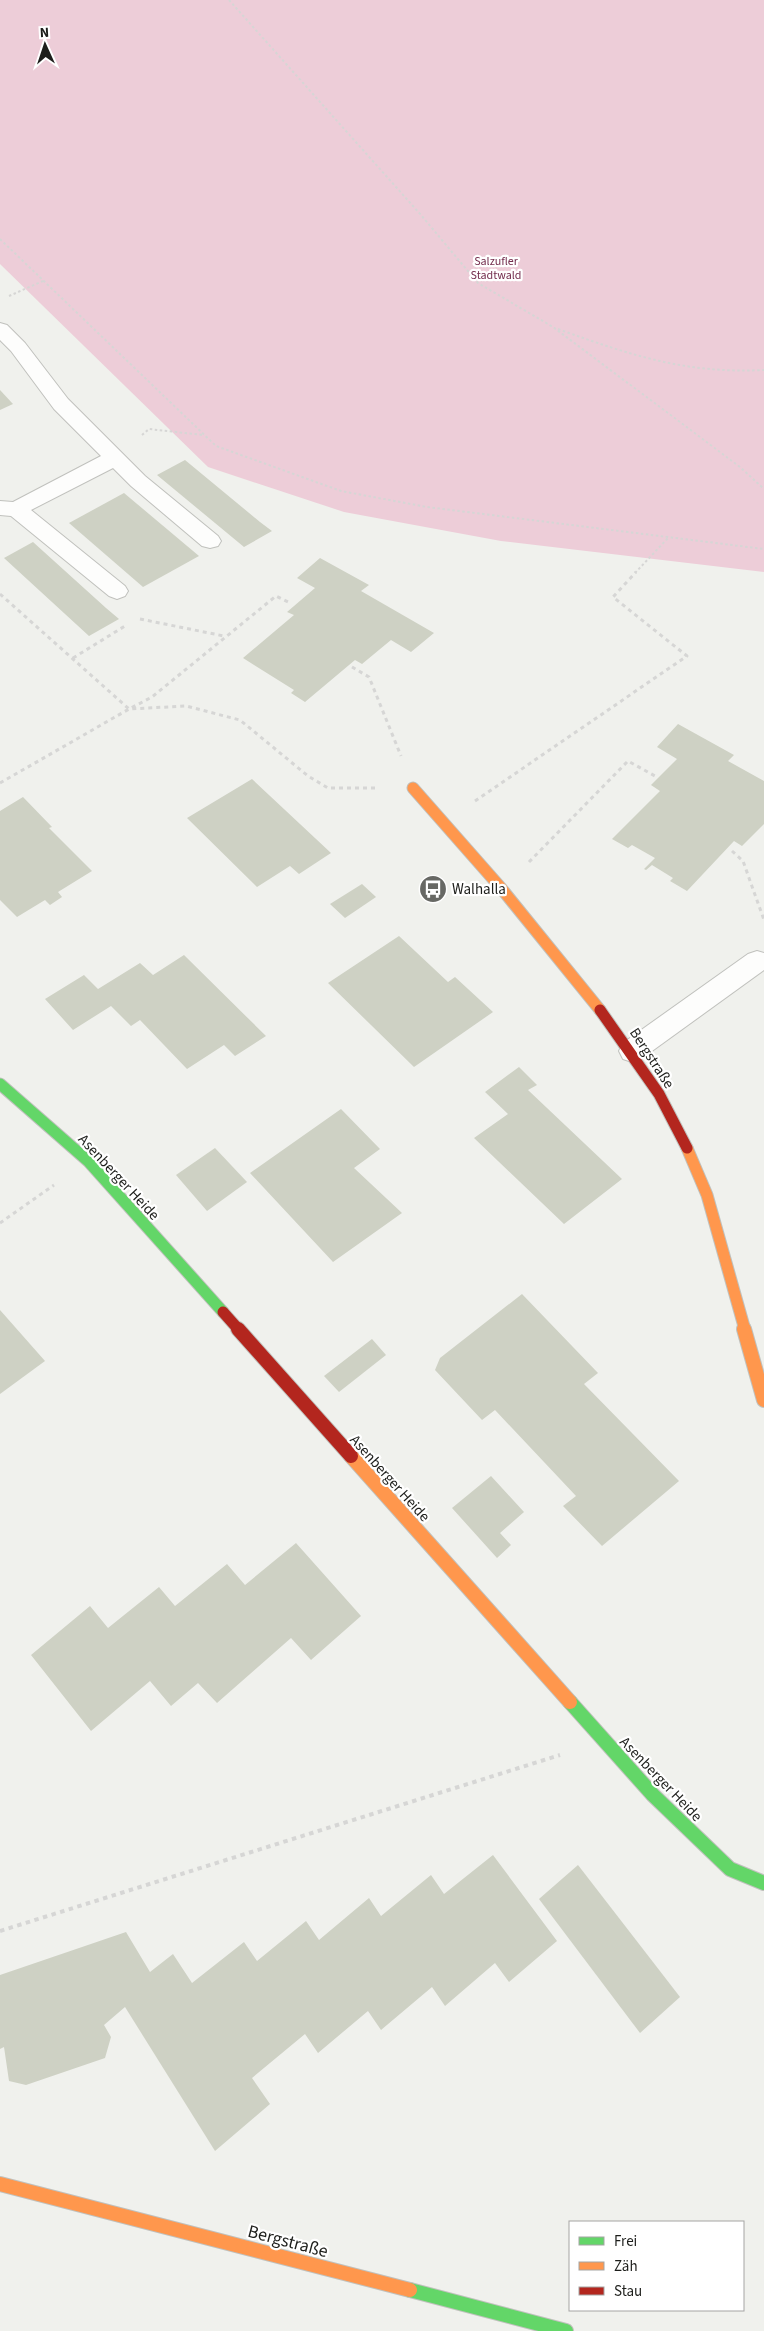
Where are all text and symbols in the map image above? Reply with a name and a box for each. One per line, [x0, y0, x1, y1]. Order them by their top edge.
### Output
north arrow [20, 20, 70, 70]
text: N [39, 23, 50, 43]
park label: Salzufler Stadtwald [471, 253, 521, 284]
bus stop icon: Walhalla [418, 874, 448, 904]
place label: Walhalla [452, 879, 506, 900]
street label: Bergstraße [624, 1024, 679, 1093]
street label: Asenberger Heide [73, 1130, 164, 1225]
street label: Asenberger Heide [345, 1430, 435, 1527]
street label: Asenberger Heide [615, 1732, 707, 1827]
street label: Bergstraße [245, 2219, 331, 2264]
legend [569, 2221, 744, 2311]
text: Frei [614, 2231, 637, 2252]
text: Zäh [614, 2256, 638, 2277]
text: Stau [614, 2281, 642, 2302]

